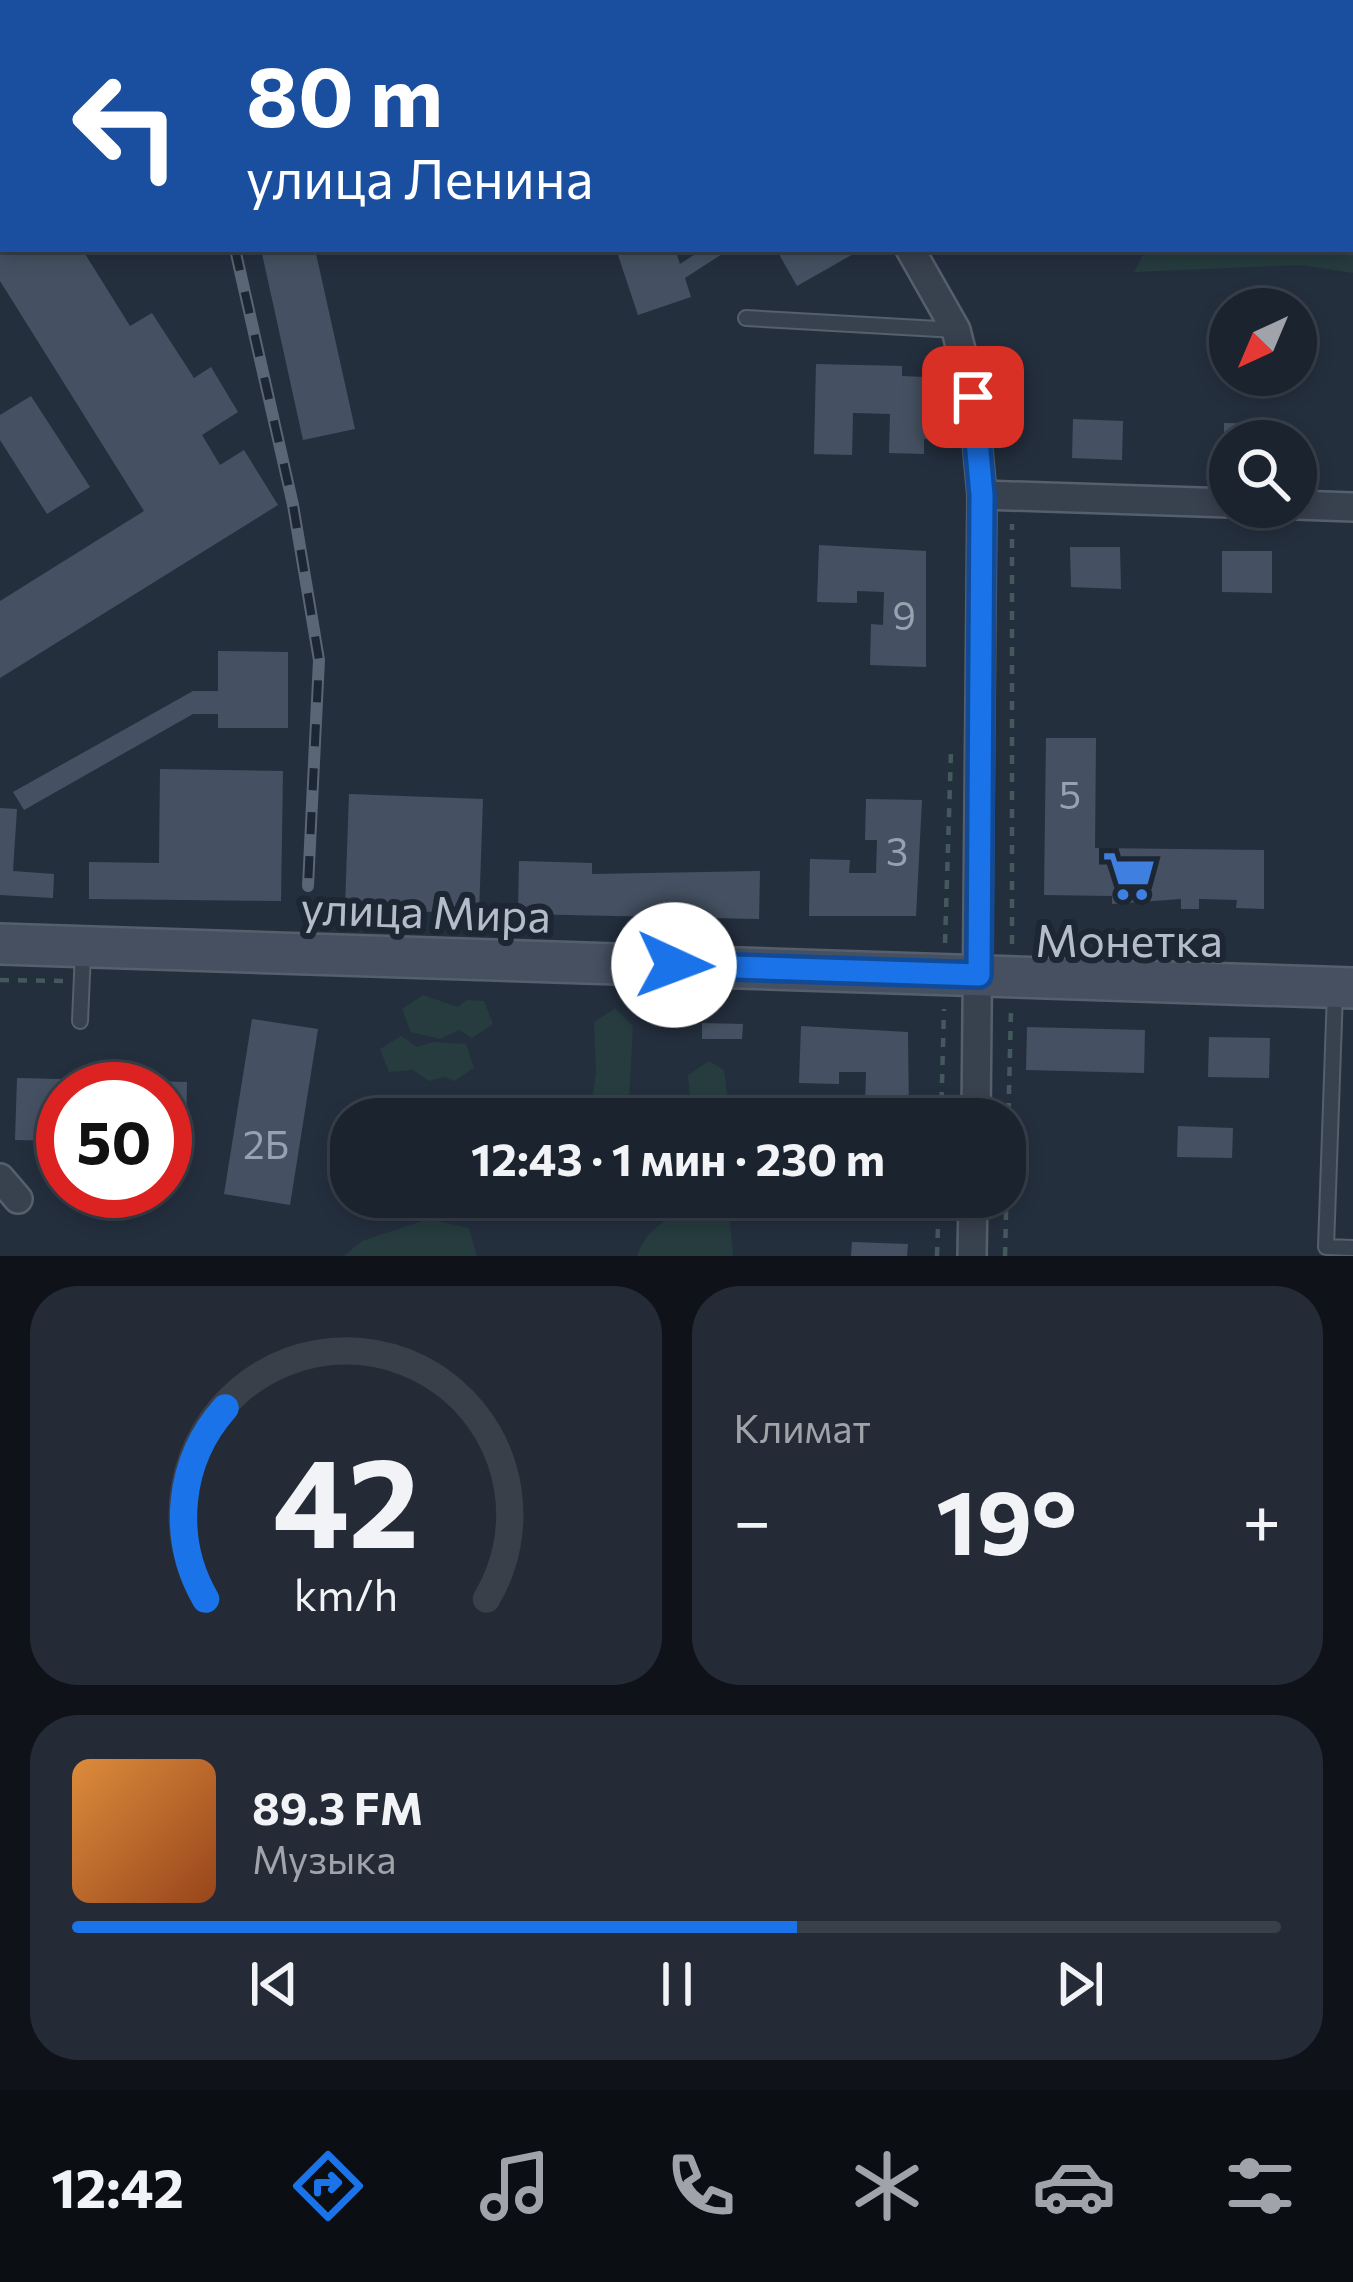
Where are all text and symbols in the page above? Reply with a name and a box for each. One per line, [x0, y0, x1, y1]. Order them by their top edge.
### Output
text: 80 m [246, 42, 443, 144]
icon: left [48, 48, 204, 204]
text: улица Ленина [246, 144, 594, 210]
north arrow [1209, 288, 1317, 396]
map controls [1209, 288, 1317, 528]
pin [922, 346, 1024, 448]
icon: arrive [940, 364, 1006, 430]
button: search [1209, 420, 1317, 528]
house number: 9 [892, 590, 916, 638]
house number: 5 [1059, 769, 1081, 817]
house number: 3 [886, 826, 908, 874]
supermarket icon: Монетка [1100, 847, 1158, 905]
street label: улица Мира [300, 878, 552, 942]
position arrow [611, 902, 737, 1028]
place label: Монетка [1035, 911, 1223, 966]
speed limit sign: 50 [36, 1062, 192, 1218]
house number: 2Б [243, 1119, 289, 1167]
text: 12:43 · 1 мин · 230 m [471, 1130, 885, 1185]
text: Климат [734, 1403, 871, 1451]
text: 42 [272, 1421, 419, 1574]
text: 19° [936, 1463, 1077, 1574]
text: − [734, 1478, 771, 1559]
text: + [1242, 1478, 1281, 1559]
text: km/h [294, 1566, 398, 1619]
text: 89.3 FM [252, 1779, 423, 1834]
text: Музыка [252, 1834, 396, 1882]
icon: previous [241, 1951, 307, 2017]
icon: pause [644, 1951, 710, 2017]
icon: next [1047, 1951, 1113, 2017]
icon: directions [286, 2144, 370, 2228]
icon: music [473, 2144, 557, 2228]
icon: phone [659, 2144, 743, 2228]
icon: climate [845, 2144, 929, 2228]
icon: car [1032, 2144, 1116, 2228]
icon: filters [1218, 2144, 1302, 2228]
text: 12:42 [51, 2153, 184, 2219]

